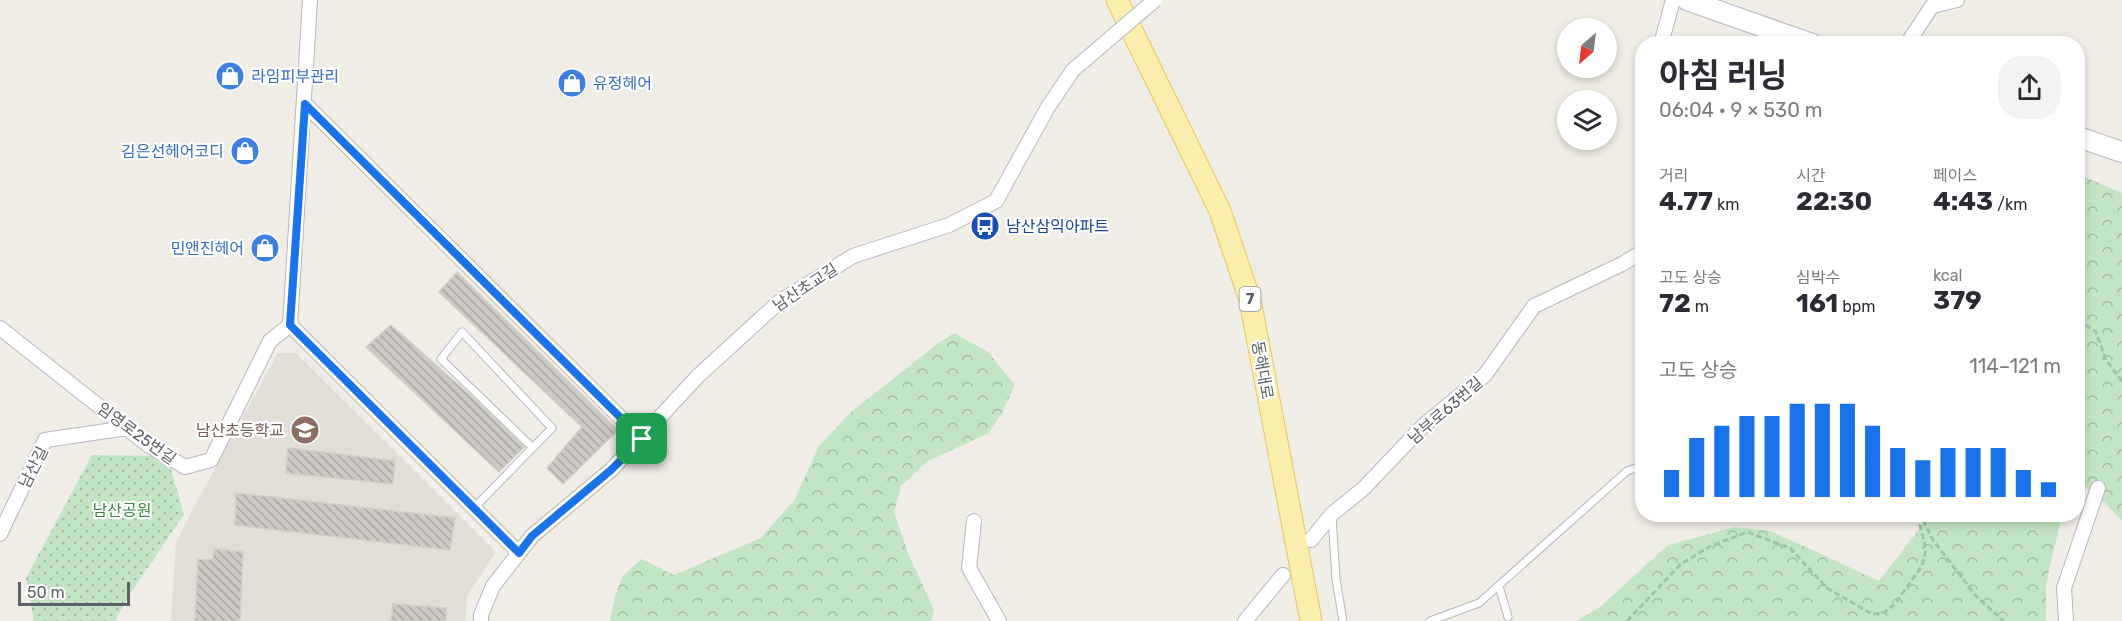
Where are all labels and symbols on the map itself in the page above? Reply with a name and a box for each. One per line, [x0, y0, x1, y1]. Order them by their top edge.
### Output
north arrow [1557, 18, 1617, 78]
shop icon: 라임피부관리 [214, 60, 246, 92]
place label: 라임피부관리 [251, 67, 339, 86]
shop icon: 유정헤어 [556, 67, 588, 99]
place label: 유정헤어 [593, 74, 652, 93]
shop icon: 김은선헤어코디 [229, 135, 261, 167]
place label: 김은선헤어코디 [121, 142, 224, 161]
bus stop icon: 남산삼익아파트 [969, 210, 1001, 242]
place label: 남산삼익아파트 [1006, 217, 1109, 236]
shop icon: 민앤진헤어 [249, 232, 281, 264]
place label: 민앤진헤어 [170, 239, 244, 258]
street label: 남산초교길 [769, 259, 841, 315]
road number: 7 [1240, 287, 1260, 311]
street label: 동해대로 [1248, 339, 1277, 401]
street label: 남부로63번길 [1404, 373, 1487, 448]
street label: 임영로25번길 [94, 399, 180, 468]
pin [616, 413, 667, 464]
school or university icon: 남산초등학교 [289, 414, 321, 446]
place label: 남산초등학교 [196, 421, 284, 440]
street label: 남산길 [15, 443, 52, 491]
park label: 남산공원 [93, 501, 151, 520]
scale bar [18, 579, 130, 606]

